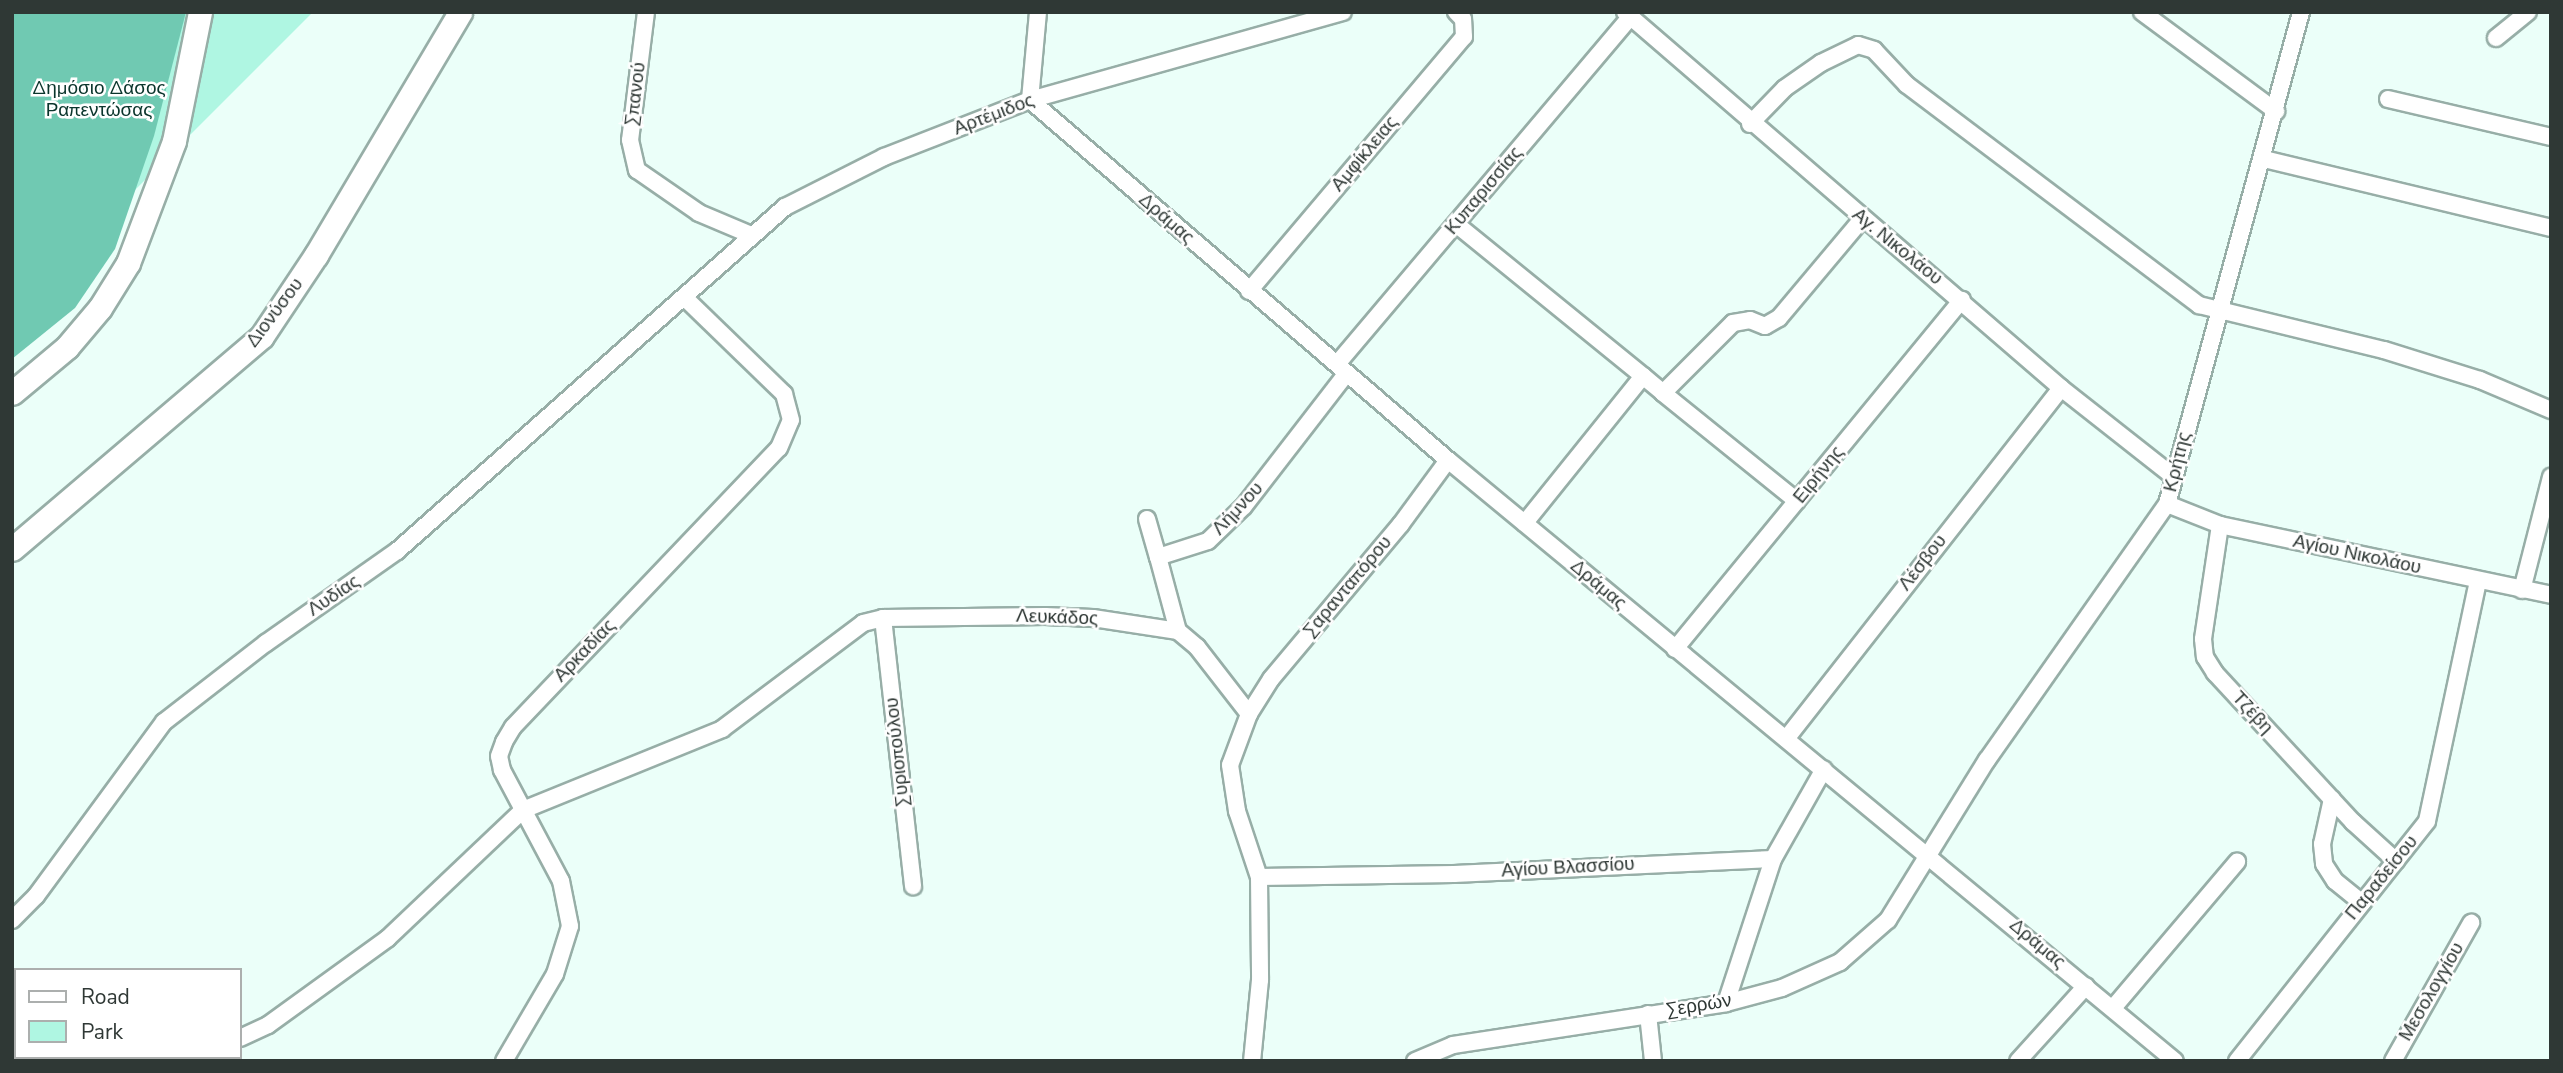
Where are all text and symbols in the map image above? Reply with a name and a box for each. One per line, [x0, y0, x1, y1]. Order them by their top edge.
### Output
street label: Σπανού [621, 61, 651, 127]
park label: Δημόσιο Δάσος Ραπεντώσας [32, 78, 166, 122]
street label: Αρτέμιδος [951, 89, 1037, 141]
street label: Αμφίκλειας [1327, 112, 1403, 196]
street label: Κυπαρισσίας [1441, 142, 1527, 240]
street label: Δράμας [1133, 189, 1199, 249]
street label: Αγ. Νικολάου [1847, 204, 1947, 290]
street label: Διονύσου [241, 274, 309, 352]
street label: Κρήτης [2160, 430, 2196, 494]
street label: Ειρήνης [1789, 442, 1849, 508]
street label: Λήμνου [1208, 478, 1268, 540]
street label: Λέσβου [1894, 530, 1952, 596]
street label: Αγίου Νικολάου [2291, 530, 2423, 580]
street label: Σαρανταπόρου [1299, 532, 1397, 642]
street label: Δράμας [1565, 555, 1631, 615]
street label: Λυδίας [304, 570, 364, 622]
street label: Λευκάδος [1016, 605, 1098, 631]
street label: Αρκαδίας [549, 615, 621, 687]
street label: Τζέβη [2227, 687, 2277, 739]
street label: Συριοπούλου [881, 696, 915, 808]
street label: Παραδείσου [2341, 831, 2423, 925]
street label: Αγίου Βλασσίου [1501, 853, 1635, 883]
street label: Δράμας [2004, 914, 2070, 974]
street label: Μεσολογγίου [2395, 939, 2469, 1045]
legend [14, 968, 242, 1059]
text: Road [81, 983, 130, 1011]
street label: Σερρών [1665, 990, 1733, 1022]
text: Park [81, 1018, 123, 1046]

